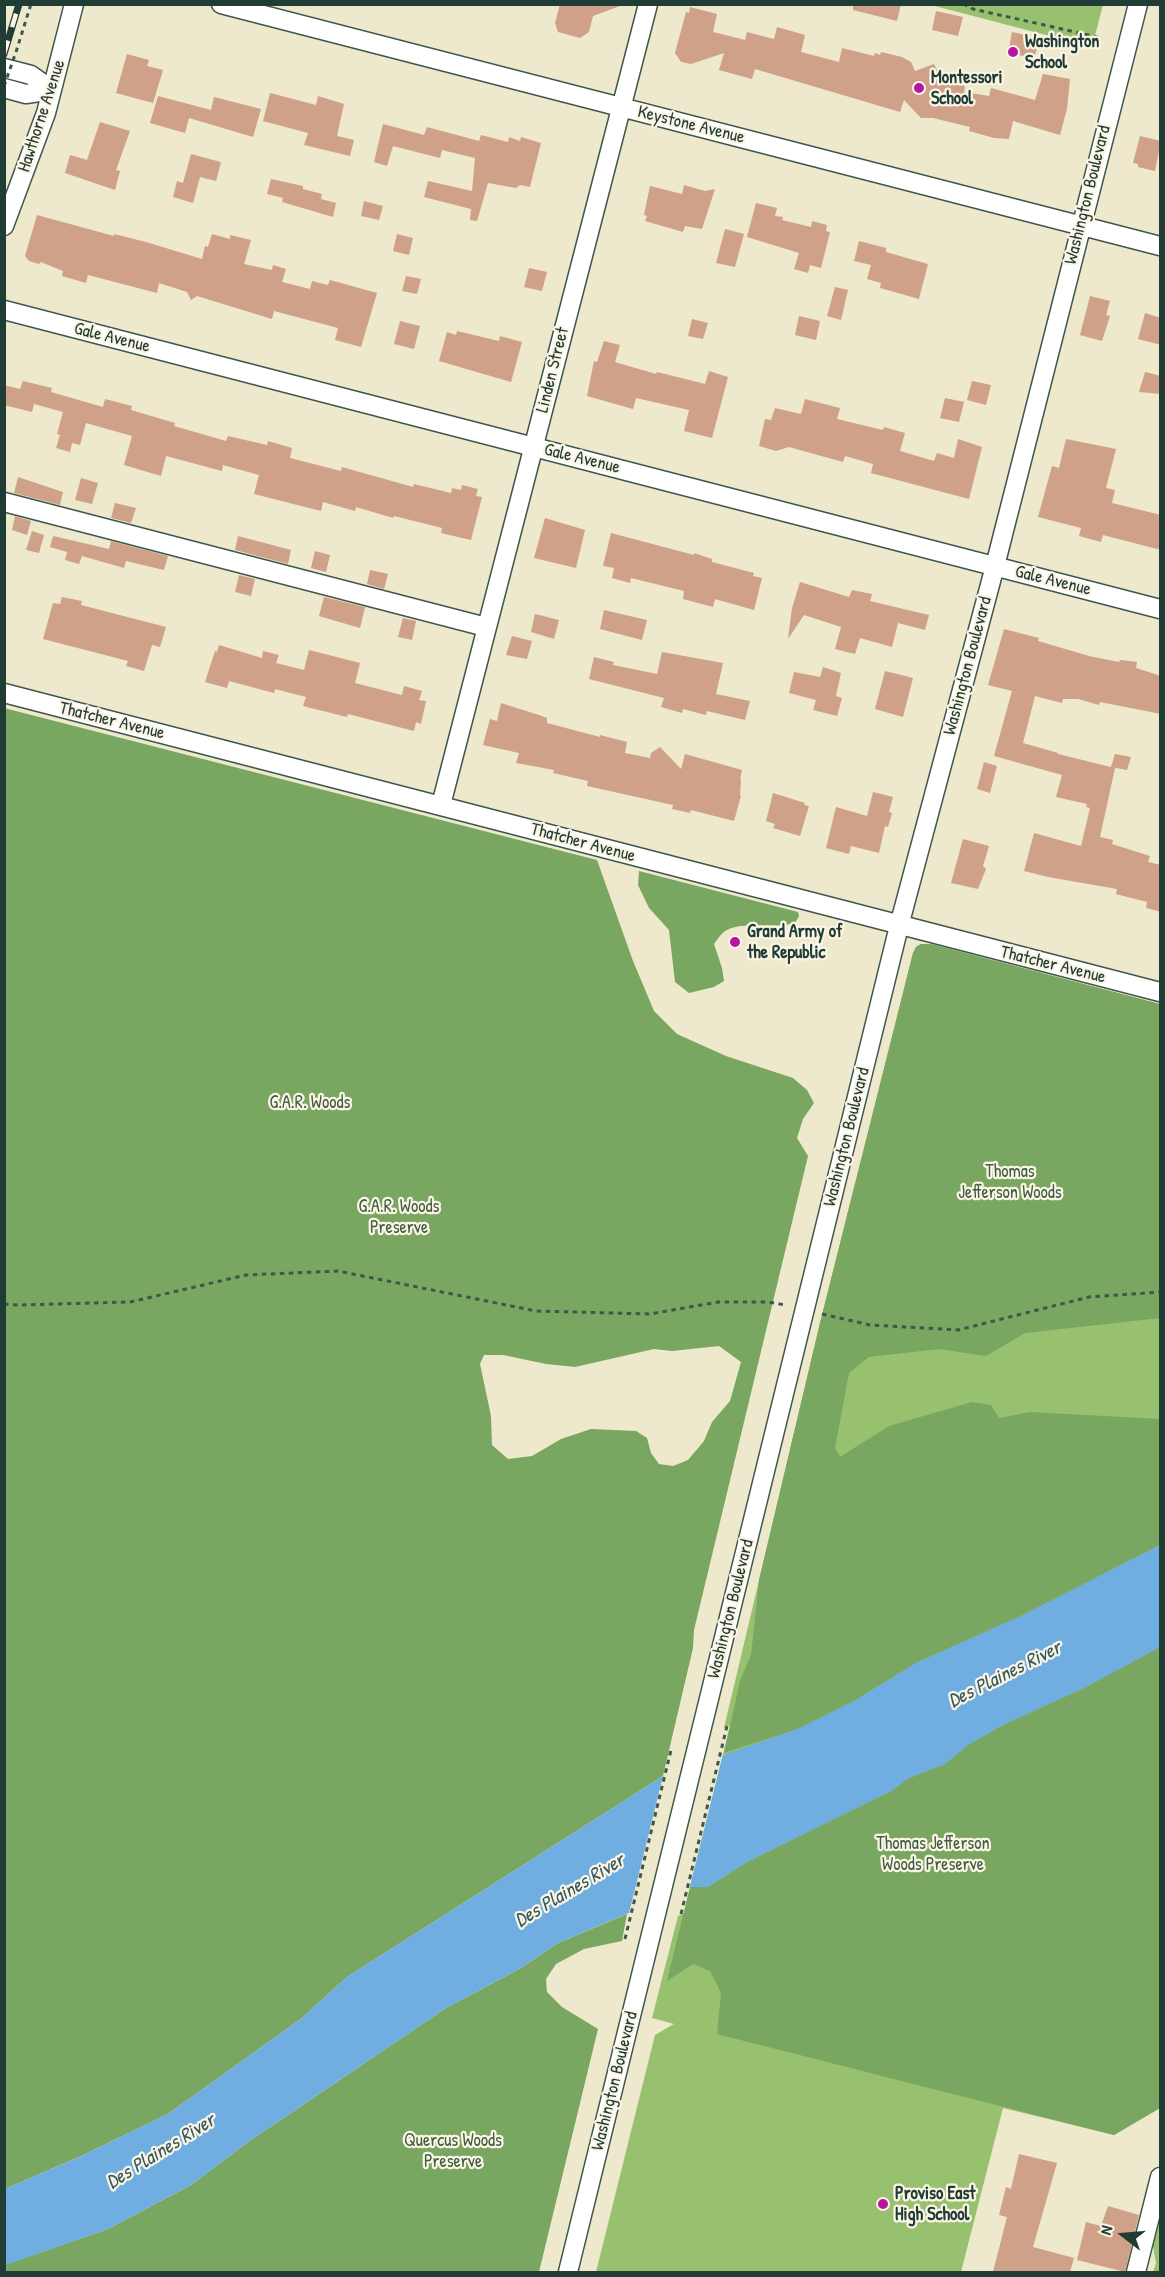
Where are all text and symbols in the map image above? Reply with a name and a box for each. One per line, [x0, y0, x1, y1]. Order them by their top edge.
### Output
place label: Washington School [1025, 31, 1099, 74]
marker: Washington School [1006, 45, 1020, 59]
street label: Hawthorne Avenue [14, 57, 70, 175]
place label: Montessori School [931, 67, 1003, 110]
marker: Montessori School [912, 81, 926, 95]
street label: Keystone Avenue [635, 101, 747, 149]
street label: Washington Boulevard [1060, 123, 1116, 267]
street label: Gale Avenue [72, 318, 152, 358]
street label: Linden Street [532, 325, 574, 415]
street label: Gale Avenue [542, 439, 622, 479]
street label: Gale Avenue [1013, 561, 1093, 601]
street label: Washington Boulevard [939, 594, 997, 738]
street label: Thatcher Avenue [57, 697, 167, 745]
street label: Thatcher Avenue [528, 819, 638, 867]
place label: Grand Army of the Republic [747, 921, 842, 964]
marker: Grand Army of the Republic [728, 935, 742, 949]
street label: Thatcher Avenue [998, 941, 1108, 989]
street label: Washington Boulevard [819, 1065, 875, 1209]
park label: G.A.R. Woods [270, 1092, 350, 1114]
park label: Thomas Jefferson Woods [958, 1161, 1062, 1204]
park label: G.A.R. Woods Preserve [359, 1196, 439, 1238]
street label: Washington Boulevard [703, 1537, 759, 1681]
water label: Des Plaines River [945, 1636, 1065, 1714]
park label: Thomas Jefferson Woods Preserve [876, 1833, 990, 1876]
water label: Des Plaines River [511, 1849, 629, 1933]
street label: Washington Boulevard [587, 2009, 643, 2153]
water label: Des Plaines River [102, 2109, 220, 2195]
park label: Quercus Woods Preserve [404, 2130, 502, 2172]
place label: Proviso East High School [895, 2183, 976, 2226]
marker: Proviso East High School [876, 2197, 890, 2211]
north arrow [1093, 2205, 1153, 2265]
text: N [1094, 2223, 1117, 2237]

